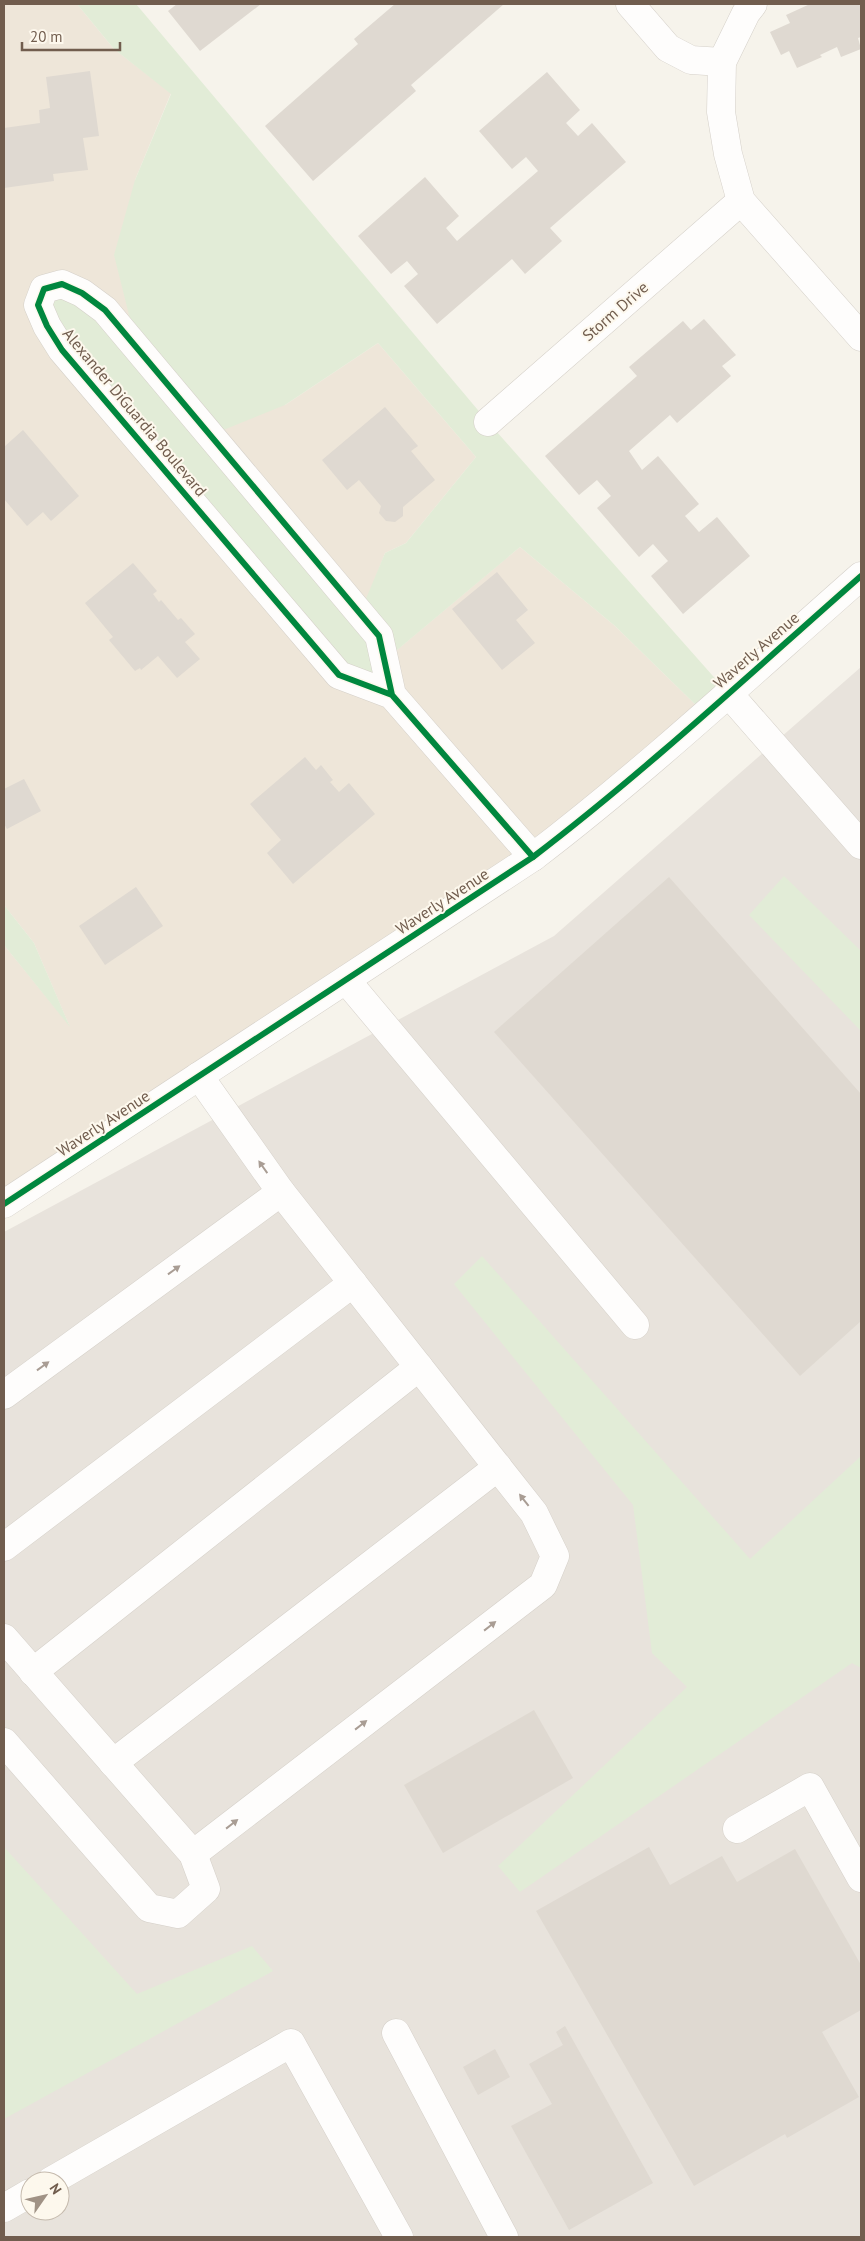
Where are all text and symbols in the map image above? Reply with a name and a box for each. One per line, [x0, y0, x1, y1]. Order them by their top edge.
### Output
scale bar [22, 20, 120, 52]
text: 20 m [30, 27, 63, 46]
street label: Storm Drive [578, 277, 652, 345]
street label: Alexander DiGuardia Boulevard [59, 324, 211, 500]
street label: Waverly Avenue [709, 607, 803, 693]
street label: Waverly Avenue [392, 863, 492, 939]
street label: Waverly Avenue [53, 1085, 153, 1161]
one-way arrow [258, 1160, 268, 1174]
one-way arrow [167, 1265, 181, 1275]
one-way arrow [36, 1361, 50, 1371]
one-way arrow [519, 1493, 529, 1507]
one-way arrow [483, 1621, 497, 1631]
one-way arrow [354, 1720, 368, 1730]
one-way arrow [225, 1819, 239, 1829]
north arrow [20, 2171, 70, 2221]
text: N [46, 2180, 66, 2198]

